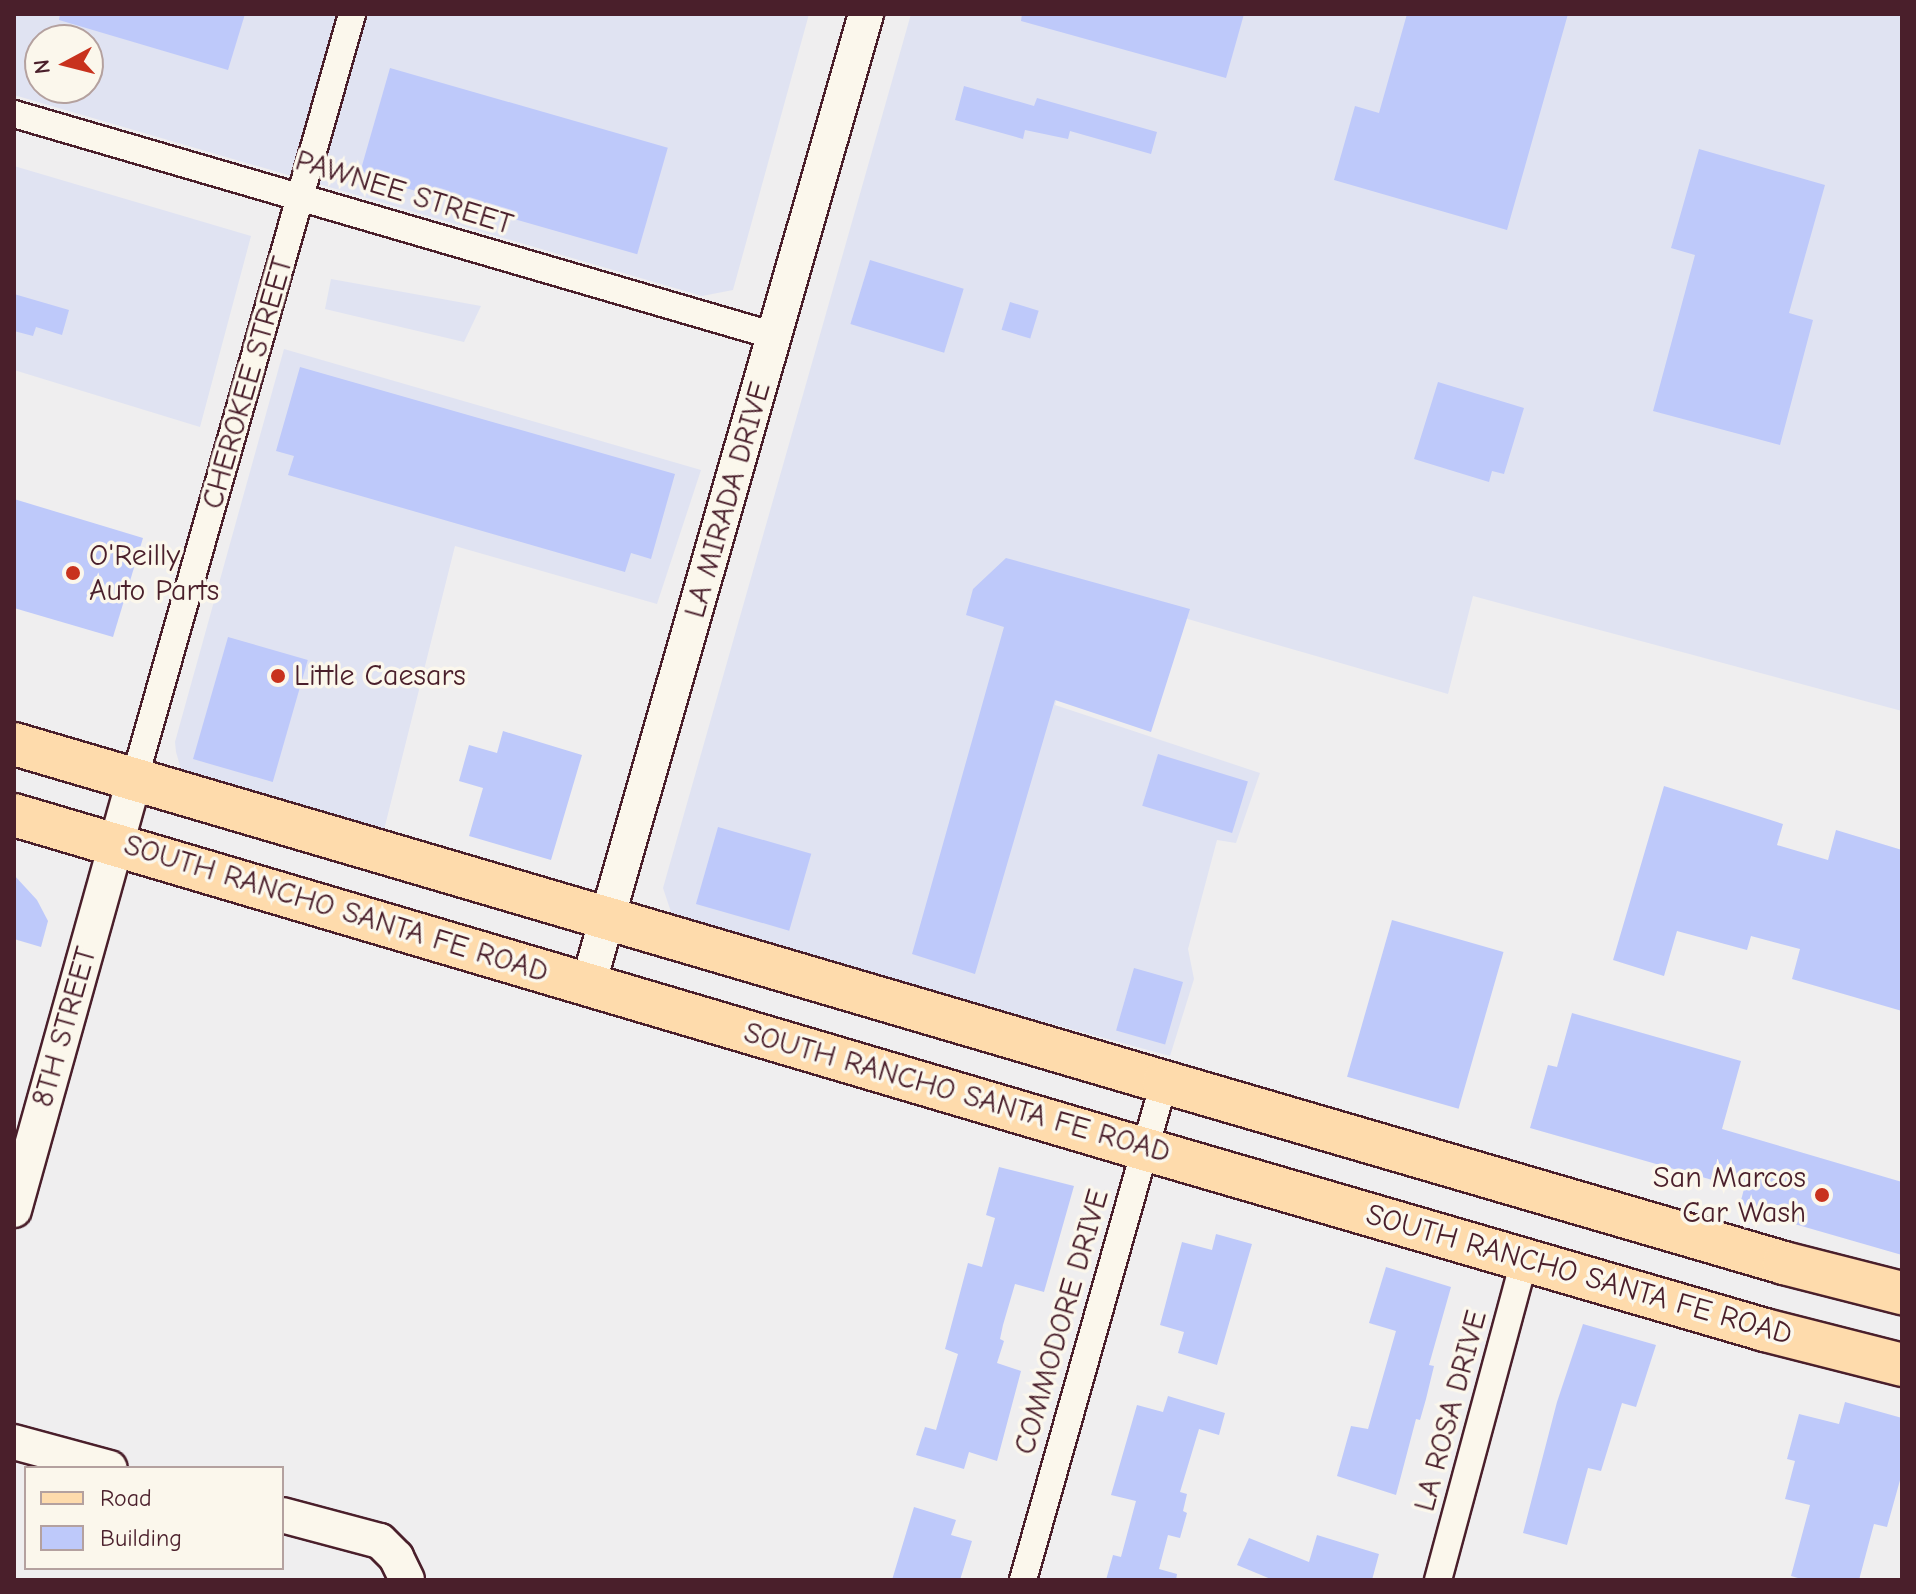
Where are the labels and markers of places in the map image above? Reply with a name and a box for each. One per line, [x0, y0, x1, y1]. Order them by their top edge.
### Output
place label: O'Reilly Auto Parts [89, 538, 219, 608]
marker: O'Reilly Auto Parts [64, 564, 82, 582]
place label: Little Caesars [294, 658, 466, 694]
marker: Little Caesars [269, 667, 287, 685]
place label: San Marcos Car Wash [1653, 1160, 1806, 1230]
marker: San Marcos Car Wash [1813, 1186, 1831, 1204]

